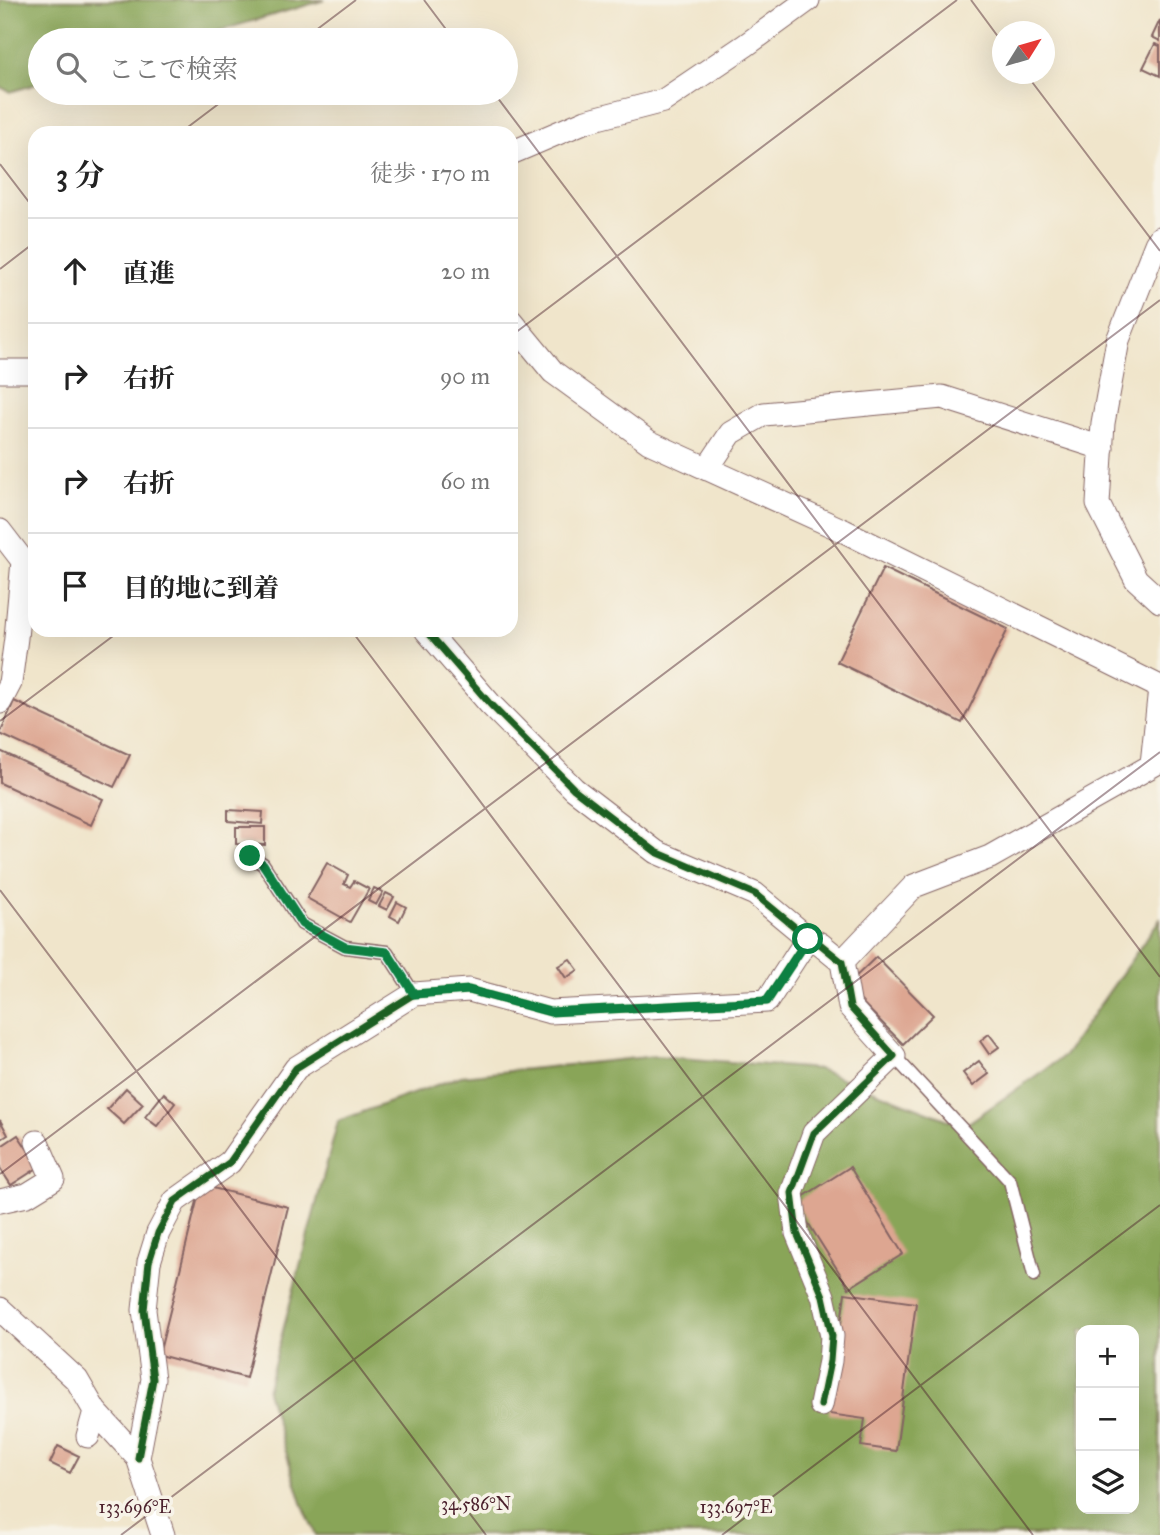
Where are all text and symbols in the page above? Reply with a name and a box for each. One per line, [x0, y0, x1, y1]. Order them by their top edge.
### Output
north arrow [992, 21, 1055, 84]
search box [28, 28, 518, 105]
icon: search [52, 48, 90, 86]
text: ここで検索 [108, 53, 238, 85]
text: 3 分 [56, 157, 104, 193]
text: 徒歩 · 170 m [370, 159, 490, 187]
icon: ahead [56, 252, 94, 290]
text: 直進 [123, 257, 175, 289]
text: 20 m [441, 257, 490, 285]
icon: right [56, 357, 94, 395]
text: 右折 [123, 362, 175, 394]
text: 90 m [440, 362, 490, 390]
icon: right [56, 462, 94, 500]
text: 右折 [123, 467, 175, 499]
text: 60 m [441, 467, 490, 495]
icon: arrive [56, 567, 94, 605]
text: 目的地に到着 [123, 572, 279, 604]
route end [234, 840, 265, 871]
route start [792, 923, 823, 954]
map controls [1076, 1325, 1139, 1514]
button: + [1076, 1325, 1139, 1388]
button: − [1076, 1388, 1139, 1451]
button: layers [1076, 1451, 1139, 1514]
text: 34.586°N [441, 1493, 511, 1515]
text: 133.696°E [99, 1496, 171, 1518]
text: 133.697°E [699, 1496, 773, 1518]

